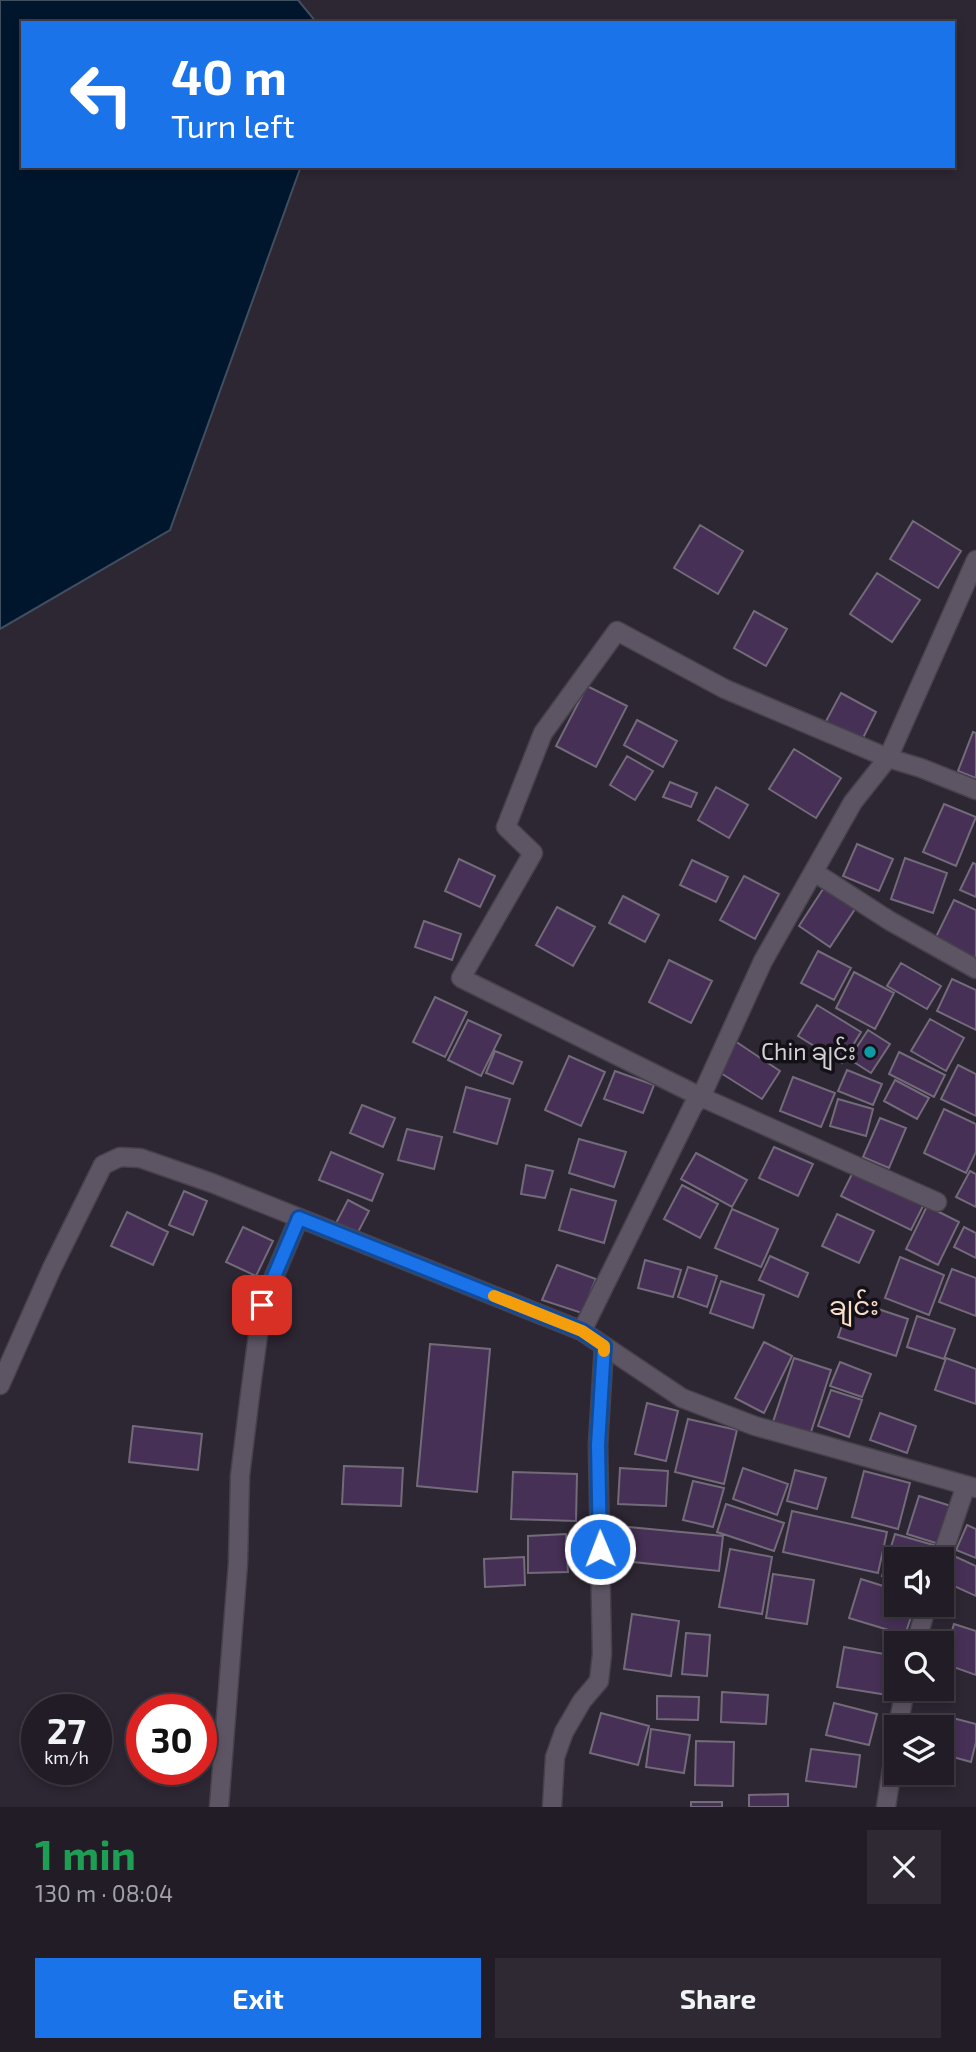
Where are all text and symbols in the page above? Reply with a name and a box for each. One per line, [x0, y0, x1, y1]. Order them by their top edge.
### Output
text: 40 m [171, 46, 287, 105]
icon: left [56, 49, 147, 140]
text: Turn left [171, 106, 295, 144]
place label: Chin ချင်း [761, 1036, 856, 1071]
marker: Chin ချင်း [862, 1044, 878, 1060]
pin [232, 1275, 292, 1335]
icon: arrive [243, 1286, 281, 1324]
district label: ချင်း [829, 1289, 879, 1327]
position arrow [563, 1512, 637, 1586]
map controls [884, 1547, 954, 1785]
button: sound [884, 1547, 954, 1617]
button: search [884, 1631, 954, 1701]
speed limit sign: 30 [126, 1694, 217, 1785]
text: 27 [47, 1709, 86, 1751]
button: layers [884, 1715, 954, 1785]
text: km/h [44, 1746, 89, 1768]
text: 1 min [35, 1828, 136, 1878]
button: close [867, 1830, 941, 1904]
text: 130 m · 08:04 [35, 1879, 173, 1907]
button: Exit [35, 1958, 481, 2038]
button: Share [495, 1958, 941, 2038]

